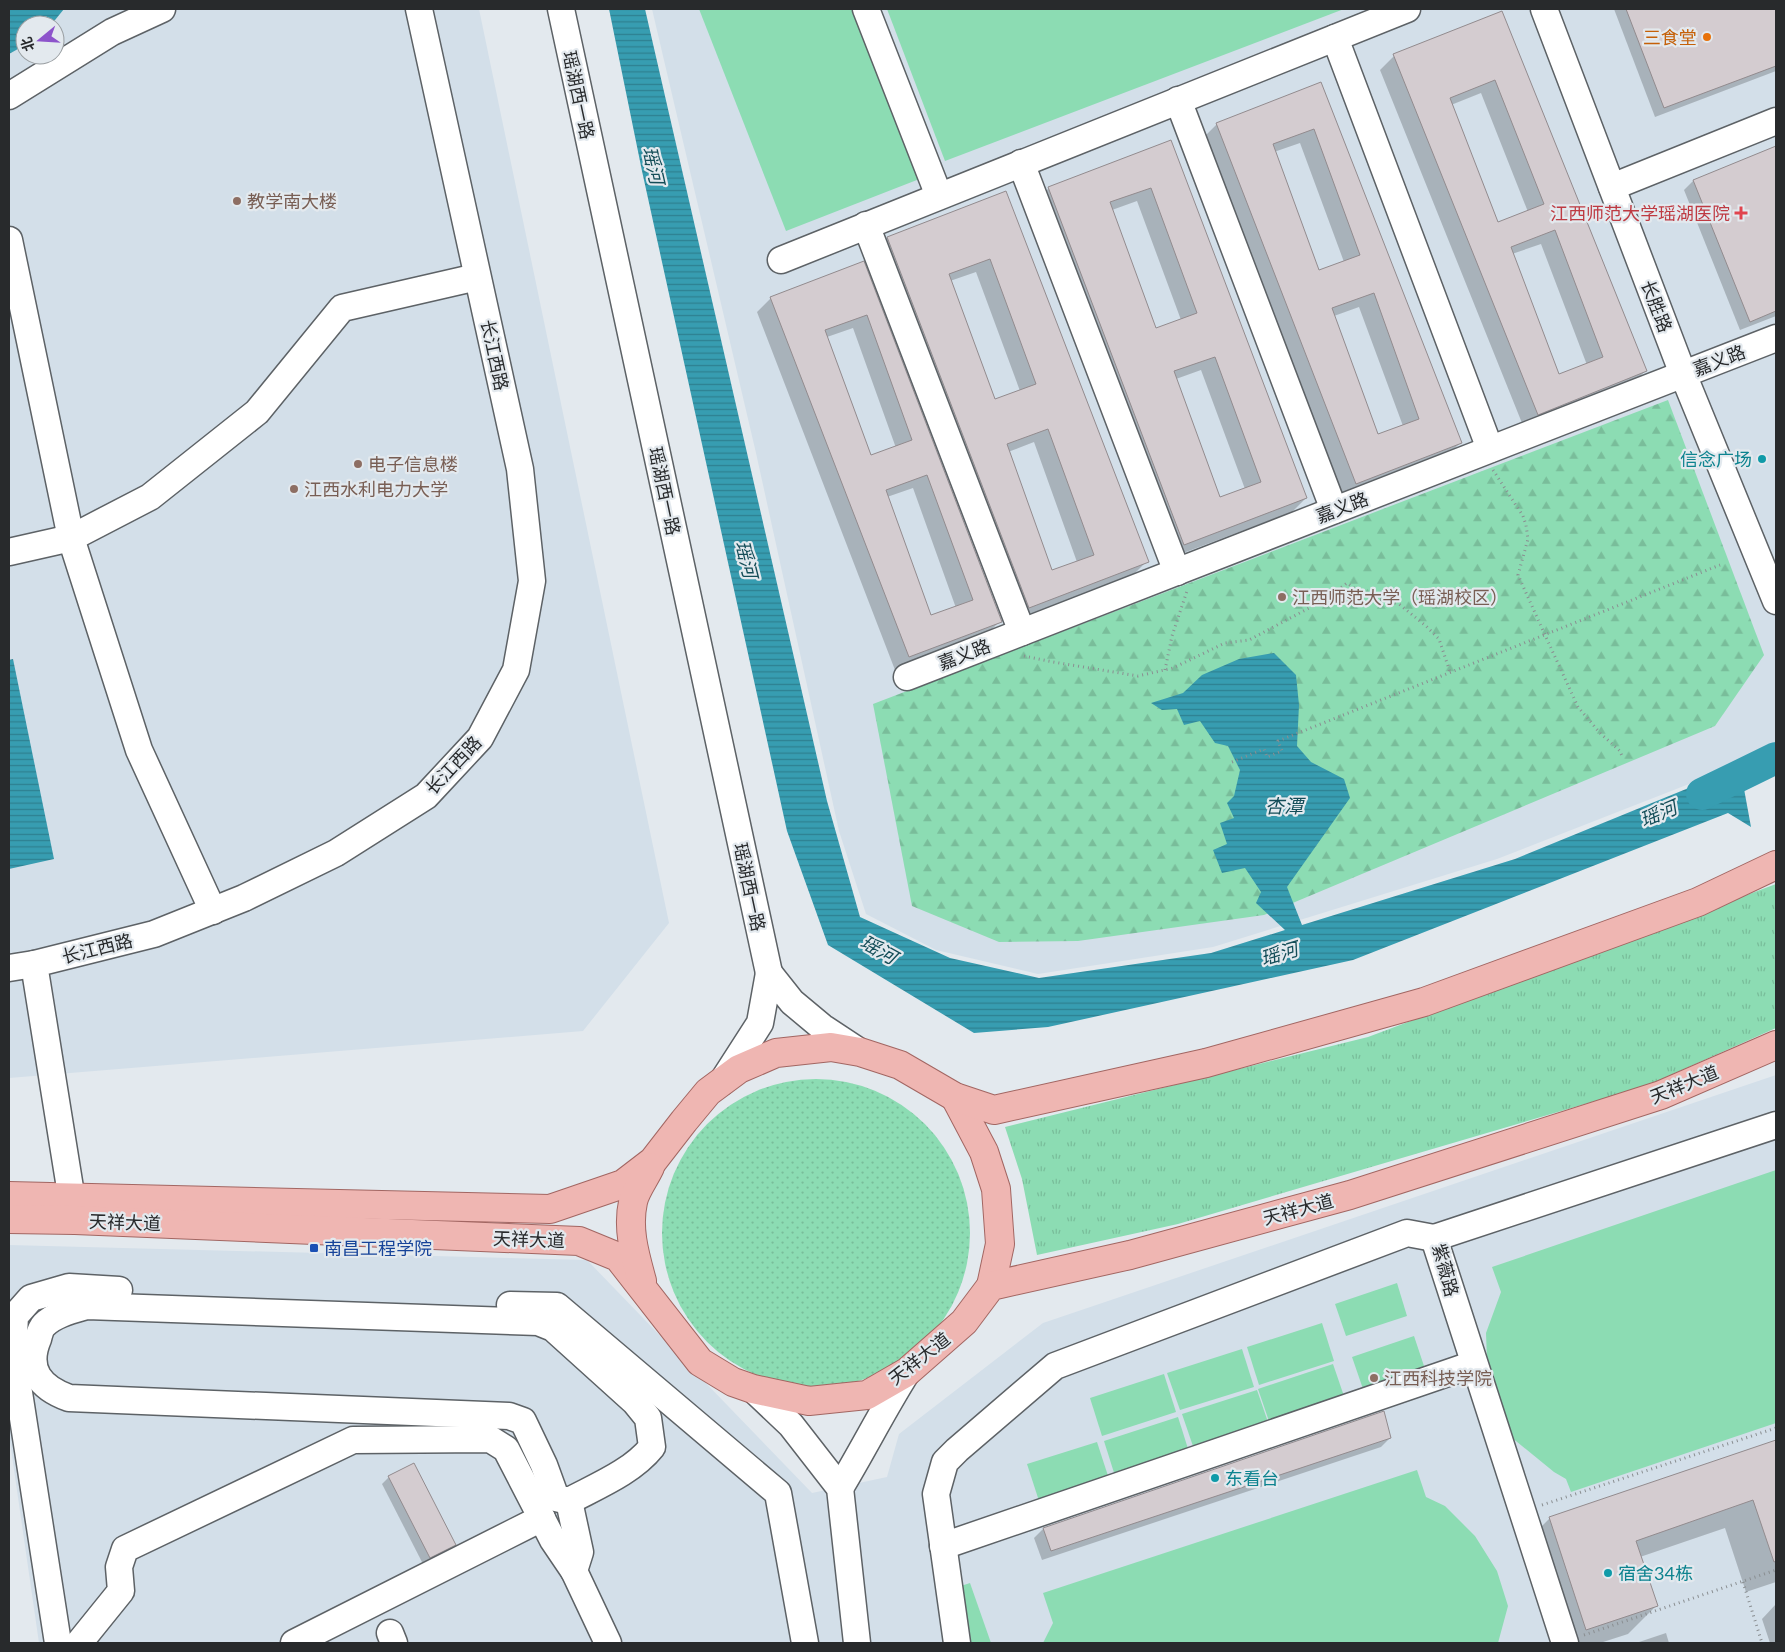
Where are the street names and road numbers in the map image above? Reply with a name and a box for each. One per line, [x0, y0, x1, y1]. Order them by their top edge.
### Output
street label: 瑶湖西一路 [559, 49, 599, 141]
street label: 长胜路 [1637, 277, 1677, 335]
street label: 长江西路 [477, 317, 513, 393]
street label: 嘉义路 [1690, 340, 1748, 380]
street label: 瑶湖西一路 [645, 445, 685, 537]
street label: 嘉义路 [1313, 487, 1371, 527]
street label: 嘉义路 [935, 634, 993, 674]
street label: 长江西路 [420, 731, 486, 799]
street label: 瑶湖西一路 [730, 841, 770, 933]
street label: 长江西路 [59, 929, 135, 967]
street label: 天祥大道 [1647, 1060, 1721, 1108]
street label: 天祥大道 [1260, 1189, 1336, 1229]
street label: 天祥大道 [89, 1210, 161, 1234]
street label: 天祥大道 [493, 1227, 565, 1251]
street label: 紫薇路 [1428, 1241, 1464, 1299]
street label: 天祥大道 [884, 1327, 954, 1389]

